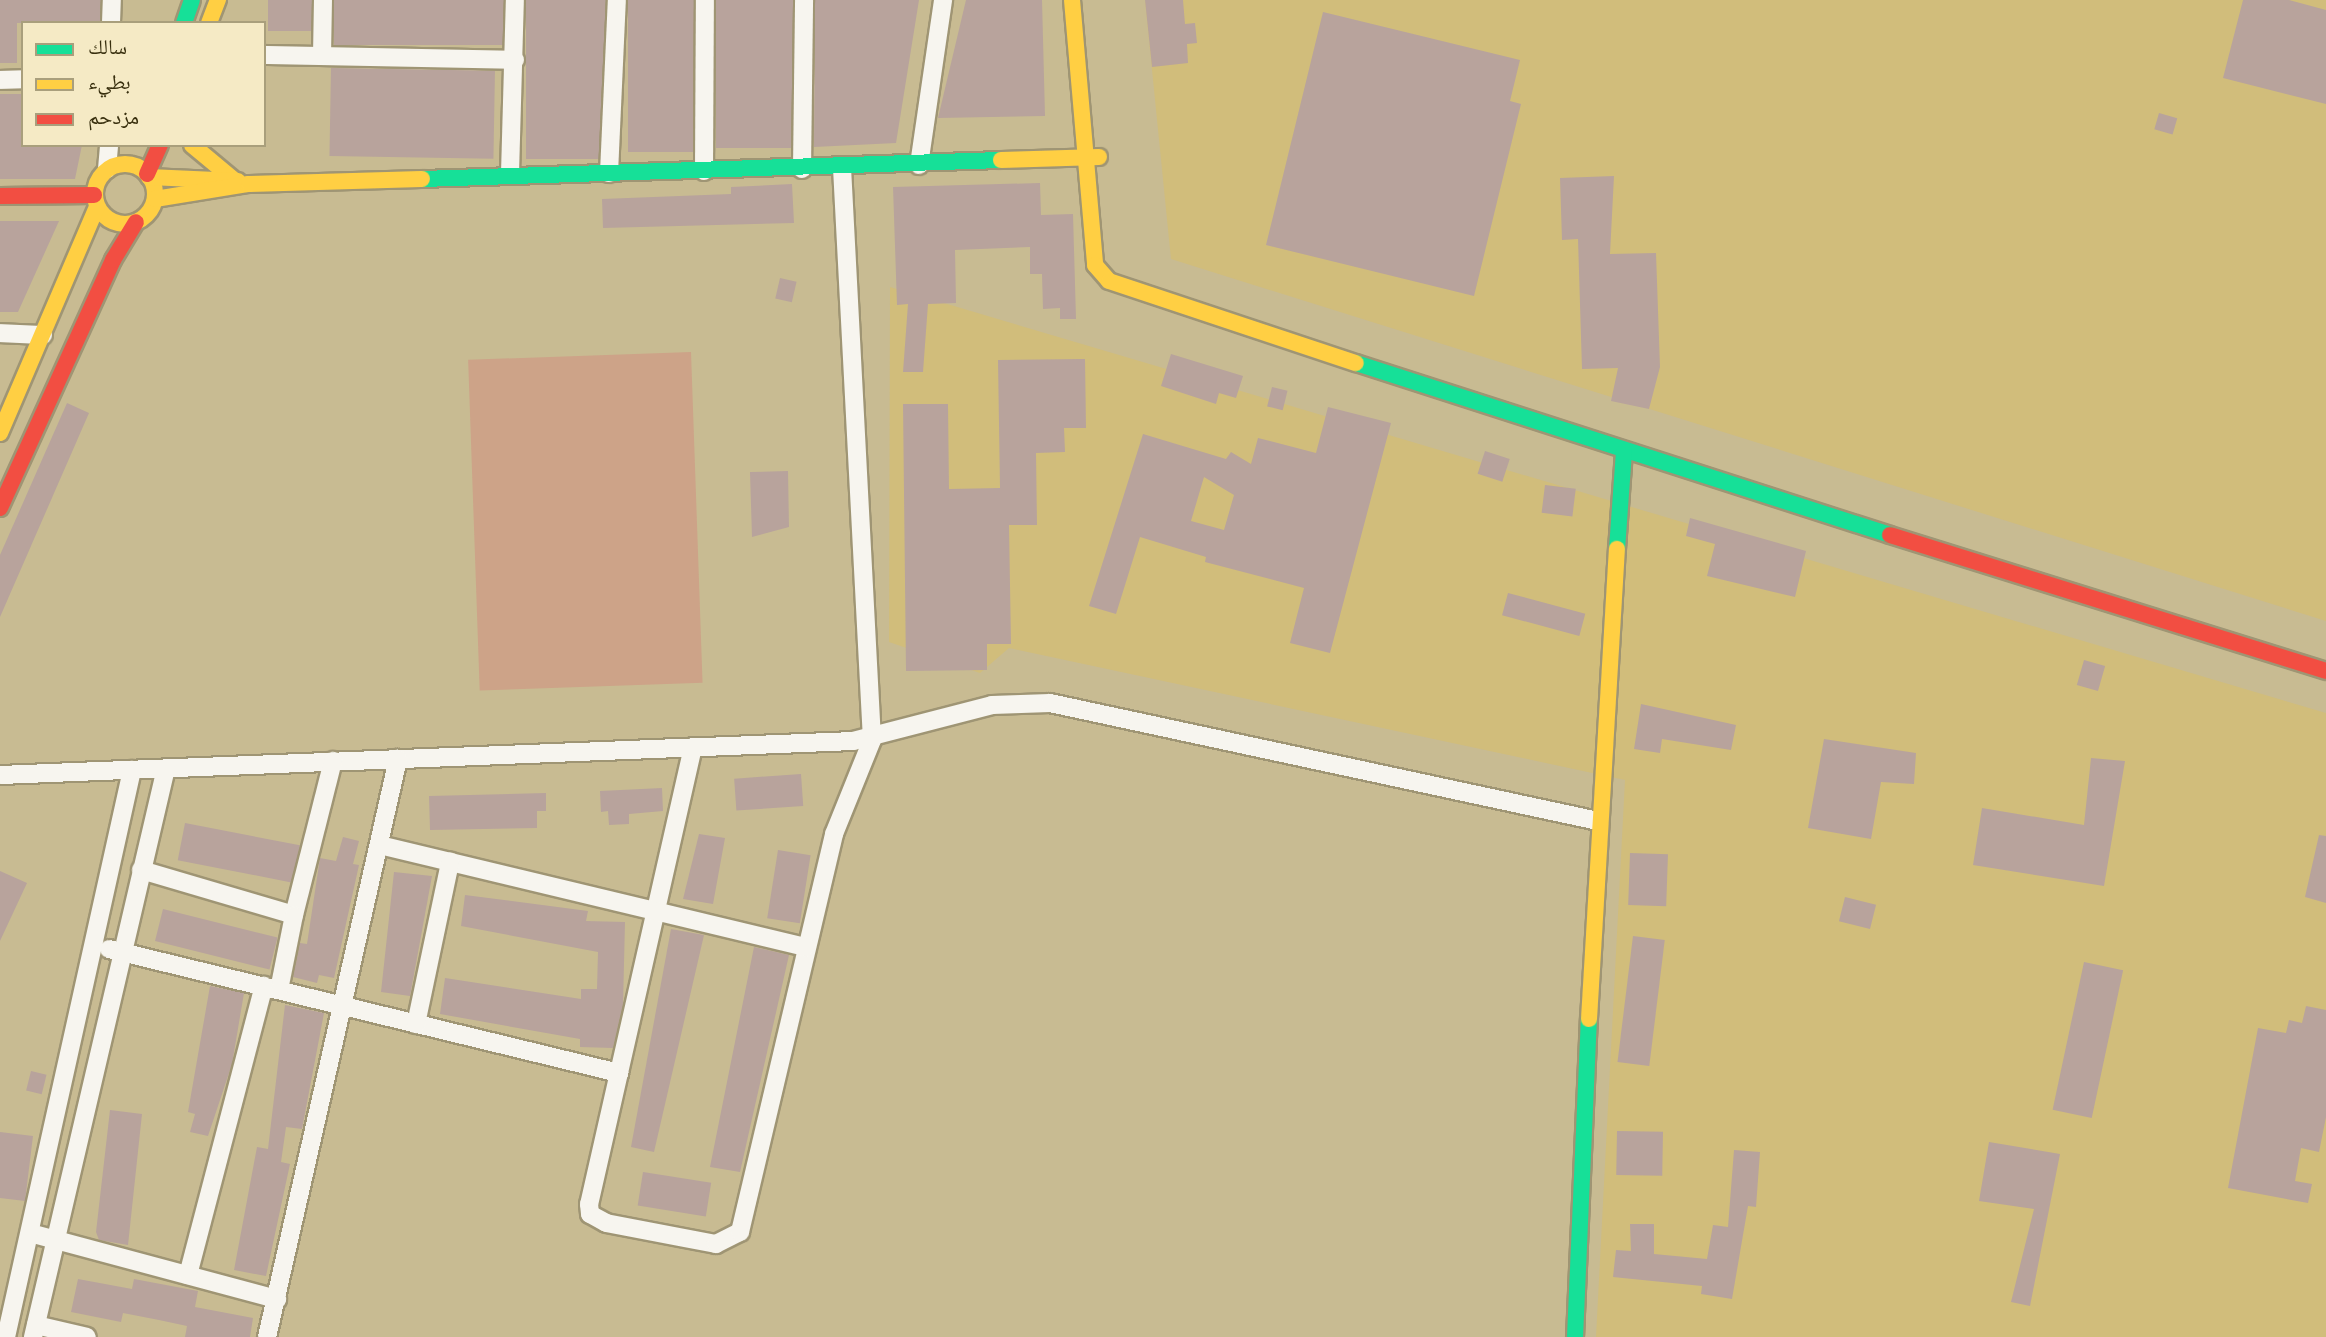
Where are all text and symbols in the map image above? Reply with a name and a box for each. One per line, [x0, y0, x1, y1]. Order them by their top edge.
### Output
legend [21, 21, 266, 147]
text: سالك [88, 35, 127, 59]
text: بطيء [88, 70, 131, 94]
text: مزدحم [88, 105, 139, 129]

